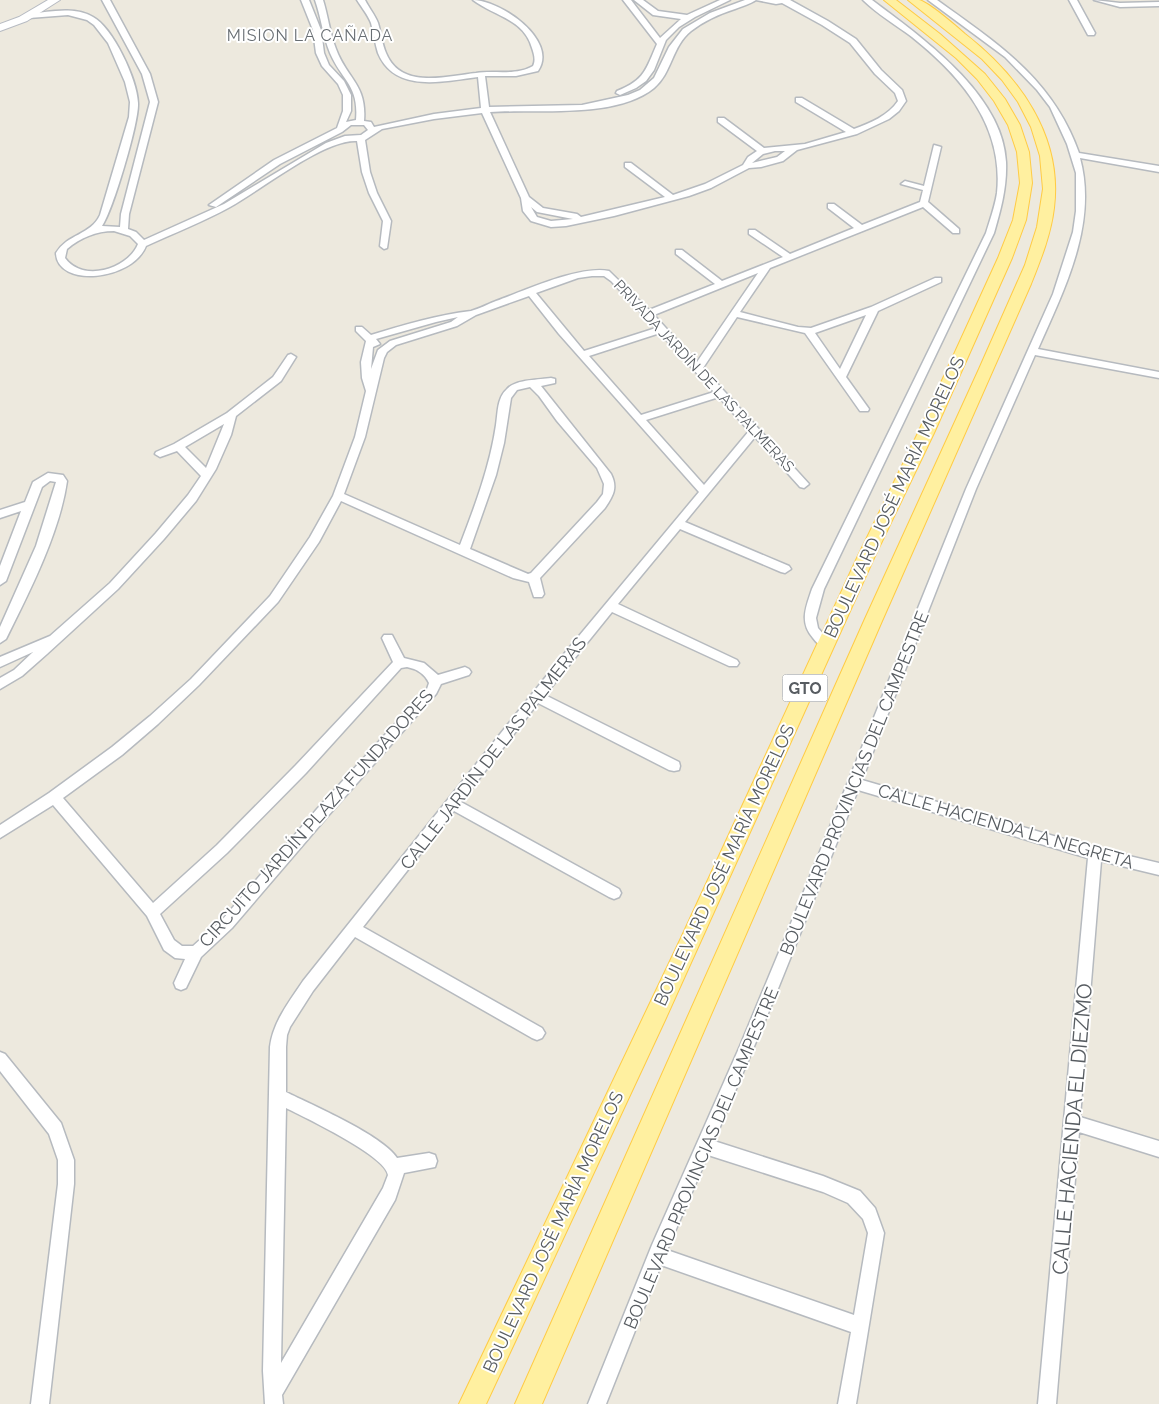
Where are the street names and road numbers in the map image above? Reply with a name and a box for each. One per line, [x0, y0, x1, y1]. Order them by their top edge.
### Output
street label: PRIVADA JARDÍN DE LAS PALMERAS [610, 276, 798, 476]
street label: BOULEVARD JOSÉ MARÍA MORELOS [818, 352, 969, 641]
street label: BOULEVARD PROVINCIAS DEL CAMPESTRE [775, 608, 933, 958]
street label: CALLE JARDÍN DE LAS PALMERAS [395, 632, 590, 873]
road number: GTO [782, 674, 828, 701]
street label: CIRCUITO JARDÍN PLAZA FUNDADORES [194, 684, 437, 951]
street label: BOULEVARD JOSÉ MARÍA MORELOS [648, 720, 799, 1009]
street label: CALLE HACIENDA LA NEGRETA [876, 779, 1136, 873]
street label: CALLE HACIENDA EL DIEZMO [1047, 982, 1097, 1276]
street label: BOULEVARD PROVINCIAS DEL CAMPESTRE [619, 984, 783, 1332]
street label: BOULEVARD JOSÉ MARÍA MORELOS [477, 1087, 628, 1376]

